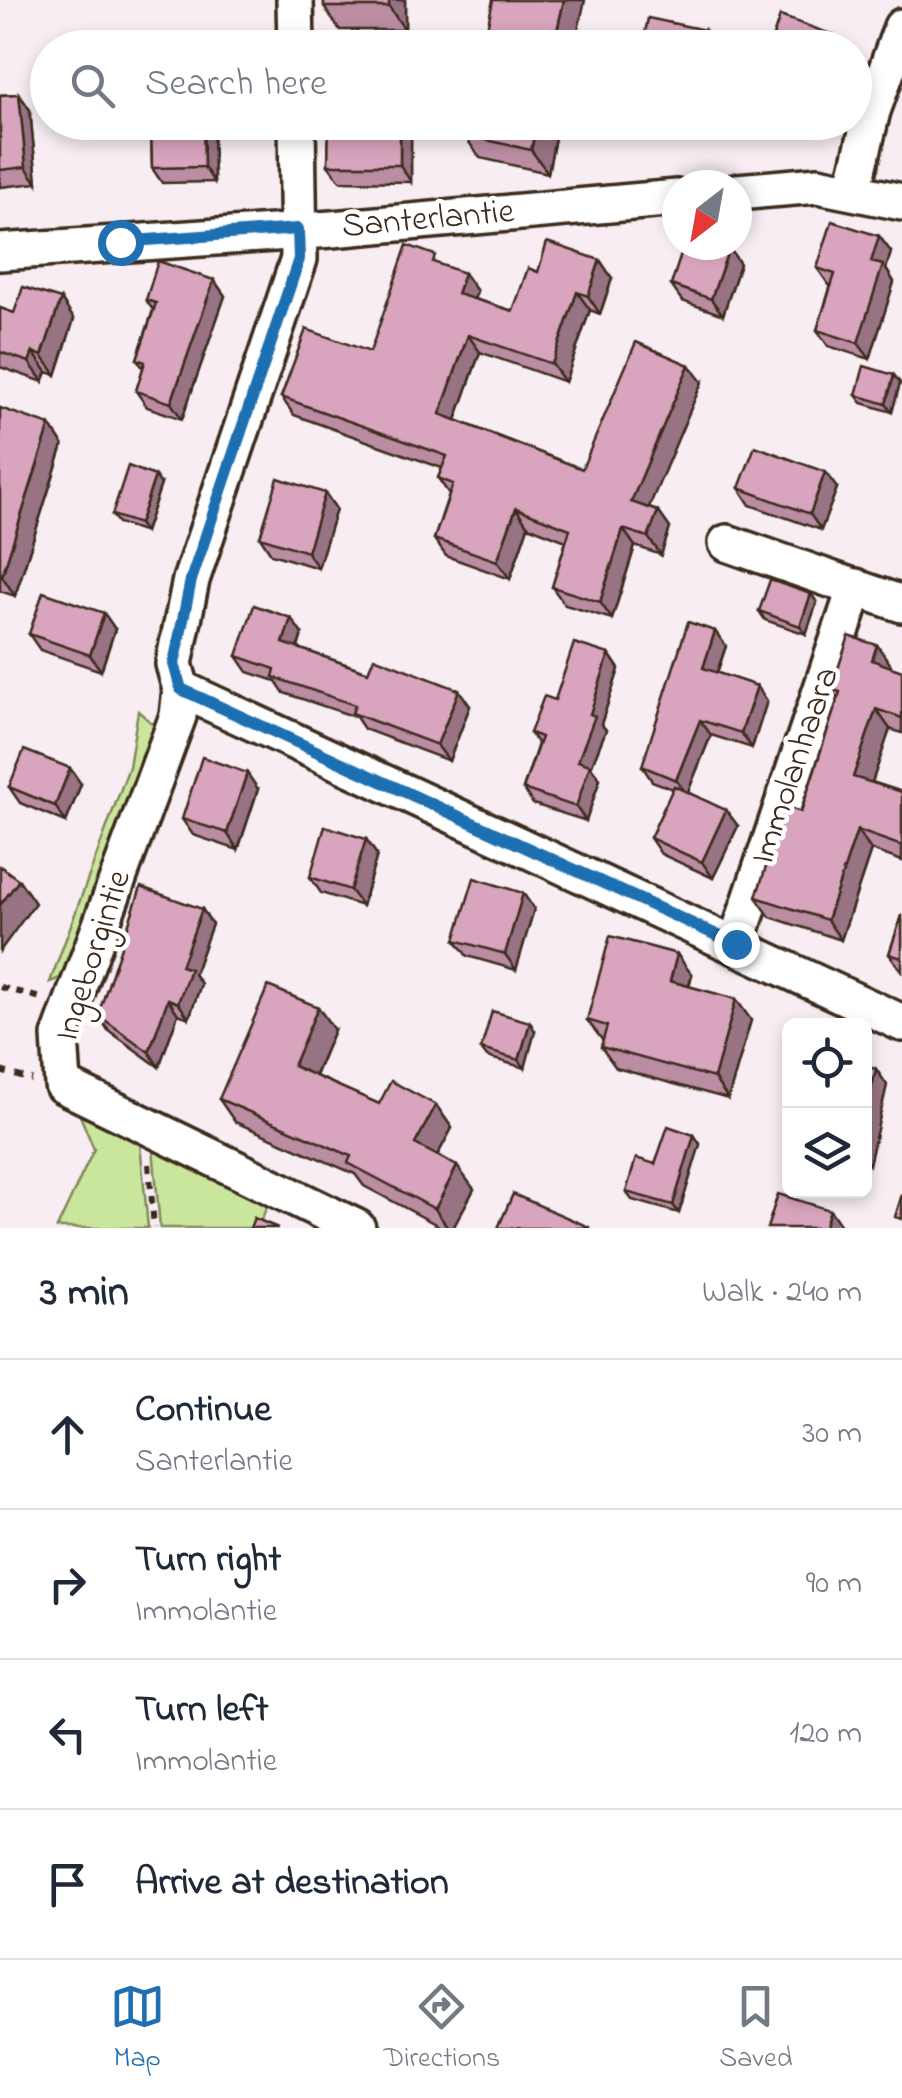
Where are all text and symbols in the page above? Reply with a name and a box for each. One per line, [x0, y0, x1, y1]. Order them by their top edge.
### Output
search box [30, 30, 872, 140]
text: Search here [145, 57, 327, 113]
icon: search [65, 58, 120, 113]
north arrow [662, 170, 752, 260]
street label: Santerlantie [340, 187, 517, 253]
route start [98, 220, 144, 266]
street label: Immolanhaara [738, 660, 854, 872]
street label: Ingeborgintie [42, 863, 146, 1048]
route end [714, 922, 760, 968]
map controls [782, 1018, 872, 1198]
button: locate [782, 1018, 872, 1108]
button: layers [782, 1108, 872, 1198]
text: 3 min [40, 1263, 129, 1324]
text: Walk · 240 m [702, 1270, 862, 1317]
text: Continue [135, 1383, 271, 1439]
icon: ahead [40, 1407, 95, 1462]
text: 30 m [802, 1411, 862, 1458]
text: Santerlantie [135, 1439, 293, 1486]
text: Turn right [135, 1533, 281, 1589]
icon: right [40, 1557, 95, 1612]
text: 90 m [806, 1561, 862, 1608]
text: Immolantie [135, 1589, 277, 1636]
text: Turn left [135, 1683, 268, 1739]
icon: left [40, 1707, 95, 1762]
text: 120 m [789, 1711, 862, 1758]
text: Immolantie [135, 1739, 277, 1786]
text: Arrive at destination [135, 1856, 449, 1912]
icon: arrive [40, 1857, 95, 1912]
tab: Map [110, 1979, 165, 2080]
tab: Directions [384, 1979, 500, 2080]
tab: Saved [719, 1979, 792, 2080]

